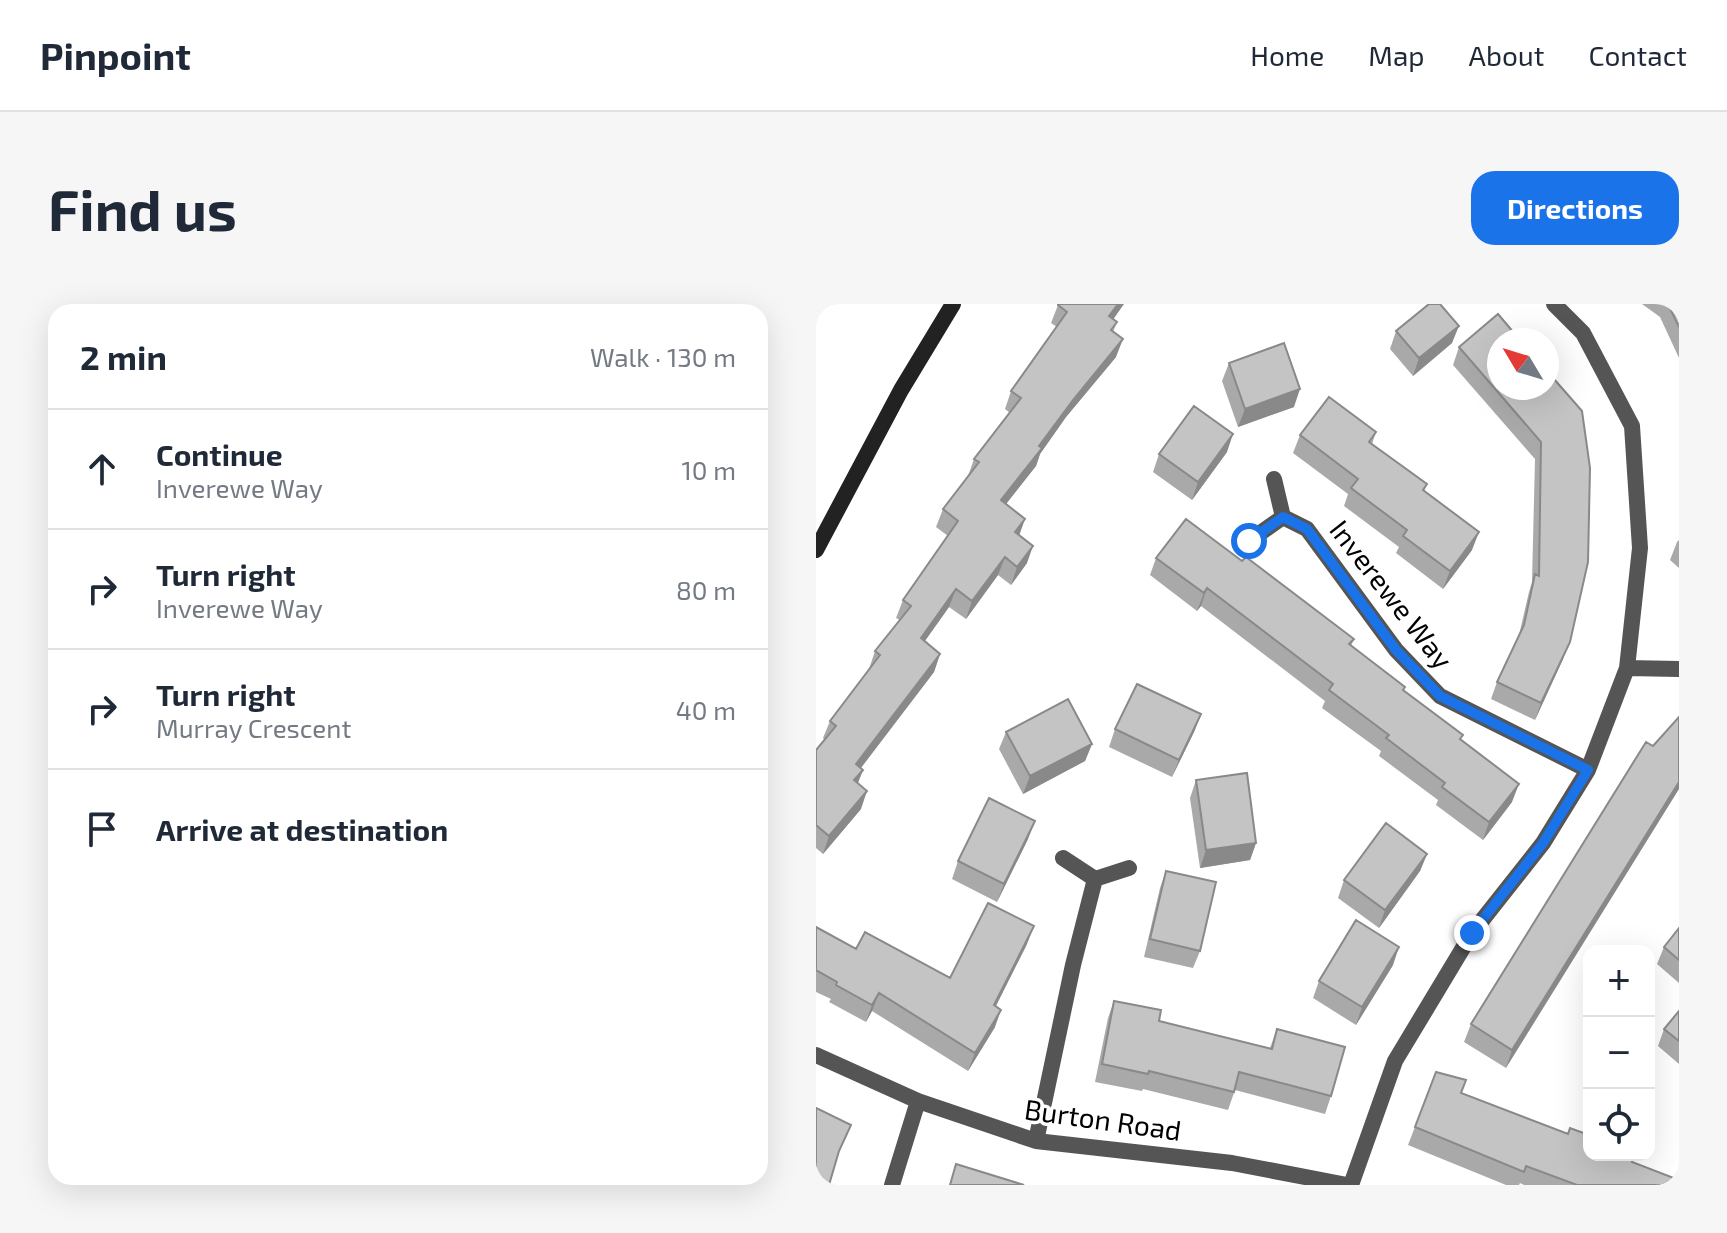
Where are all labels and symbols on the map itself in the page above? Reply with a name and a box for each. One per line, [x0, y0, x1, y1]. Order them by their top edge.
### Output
north arrow [1487, 328, 1559, 400]
street label: Inverewe Way [1323, 513, 1461, 675]
route start [1231, 523, 1267, 559]
route end [1454, 915, 1490, 951]
street label: Burton Road [1022, 1091, 1184, 1147]

